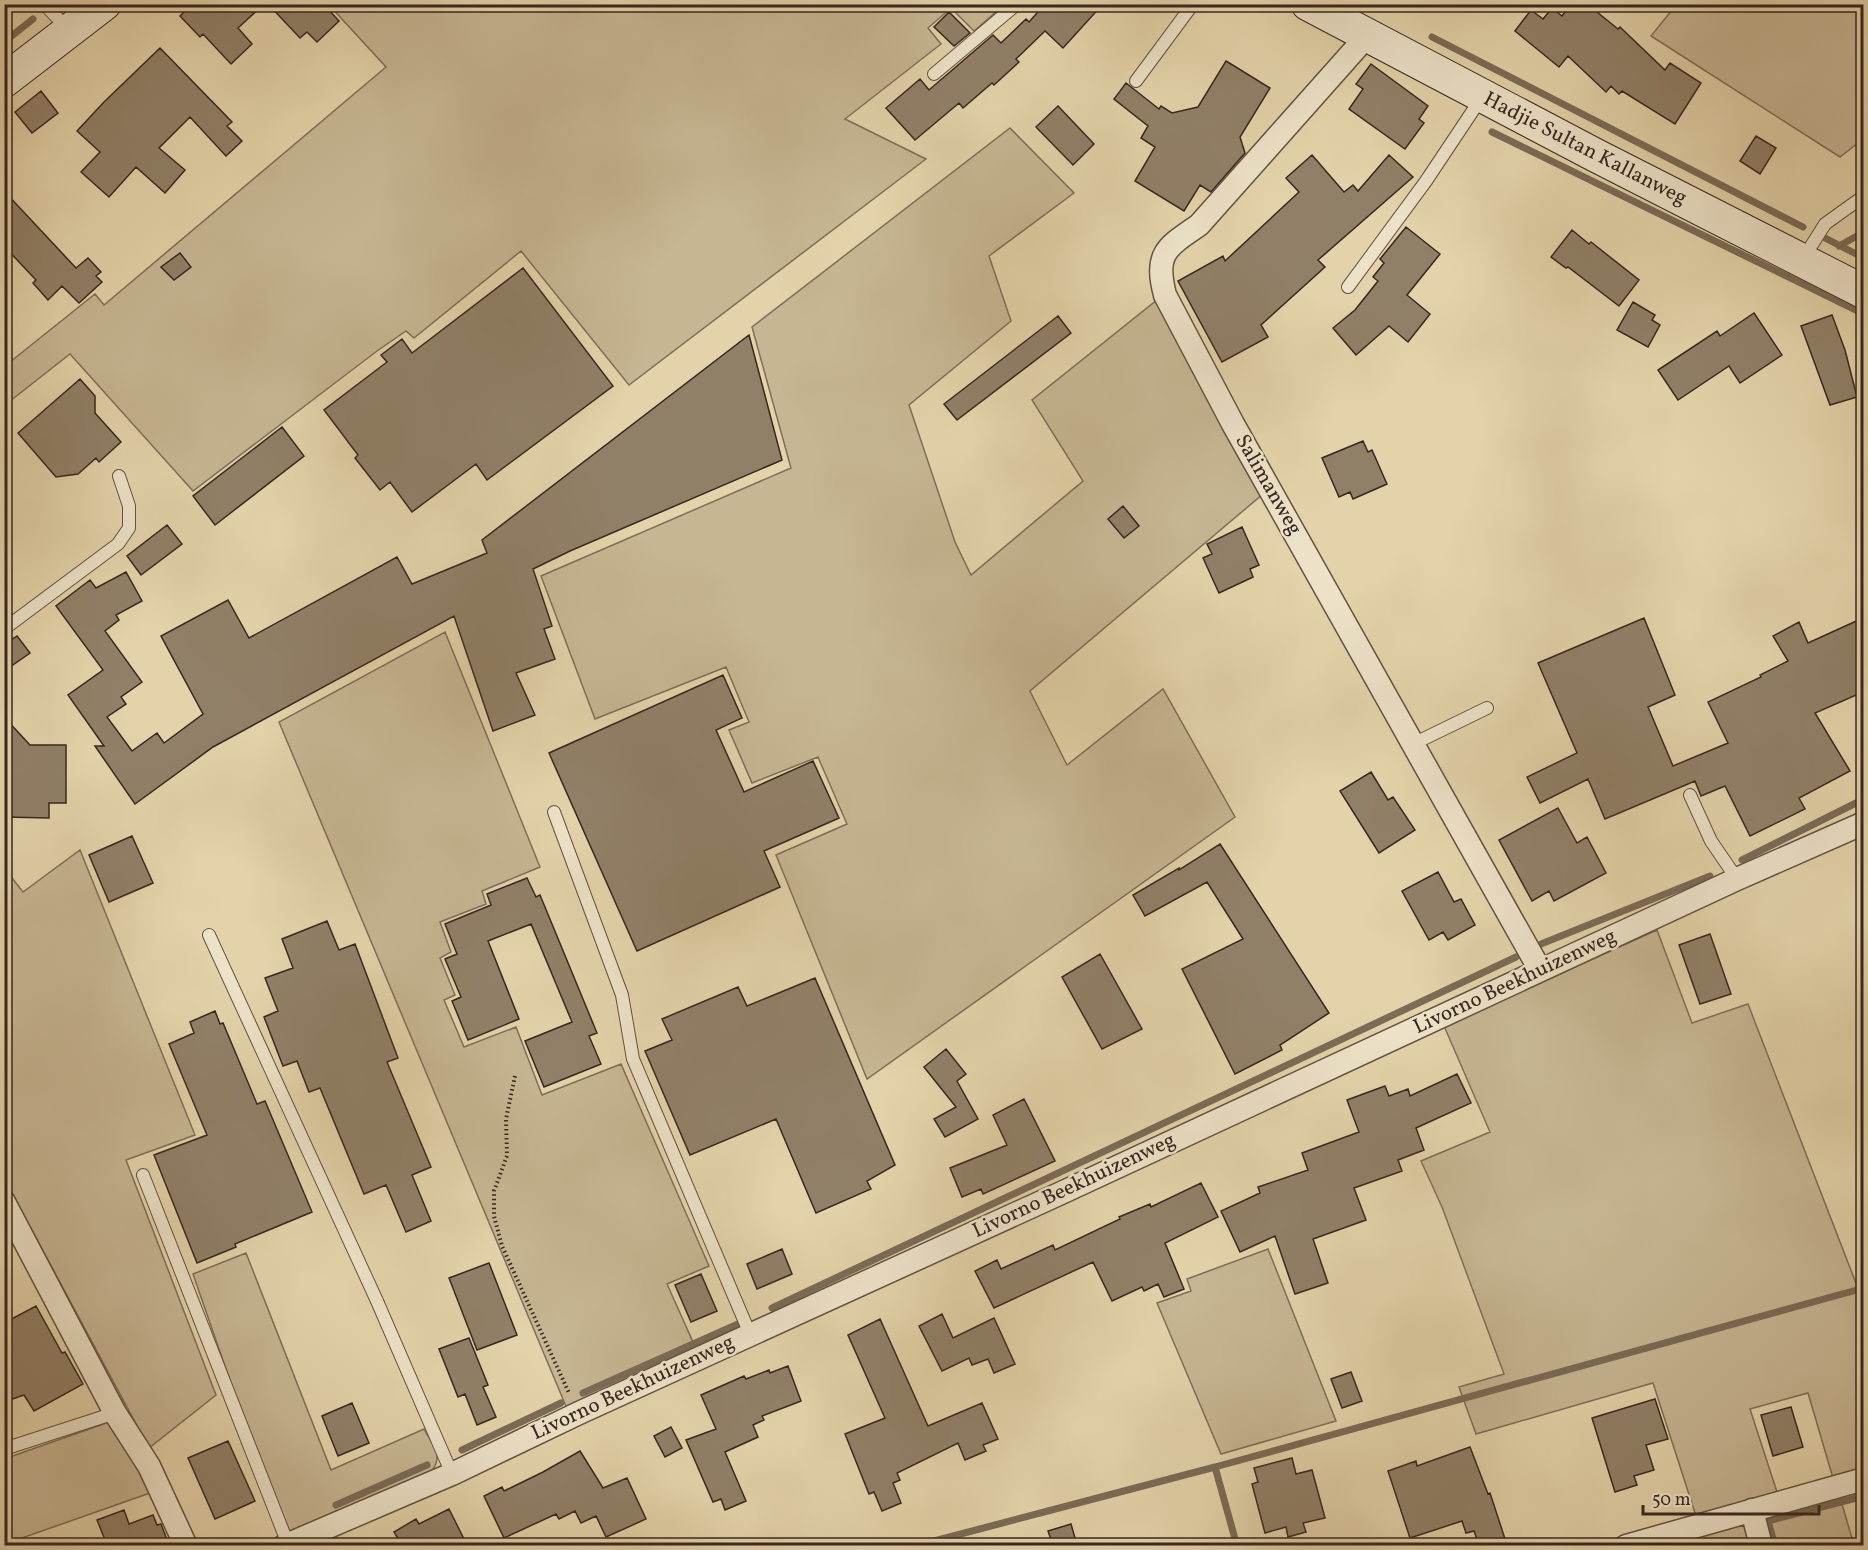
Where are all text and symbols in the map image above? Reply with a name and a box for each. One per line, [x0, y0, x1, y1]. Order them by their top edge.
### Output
street label: Hadjie Sultan Kallanweg [1478, 85, 1692, 213]
street label: Salimanweg [1227, 429, 1309, 541]
street label: Livorno Beekhuizenweg [1409, 922, 1621, 1042]
street label: Livorno Beekhuizenweg [968, 1126, 1180, 1246]
street label: Livorno Beekhuizenweg [527, 1328, 739, 1448]
scale bar [1643, 1478, 1818, 1516]
text: 50 m [1652, 1488, 1691, 1513]

